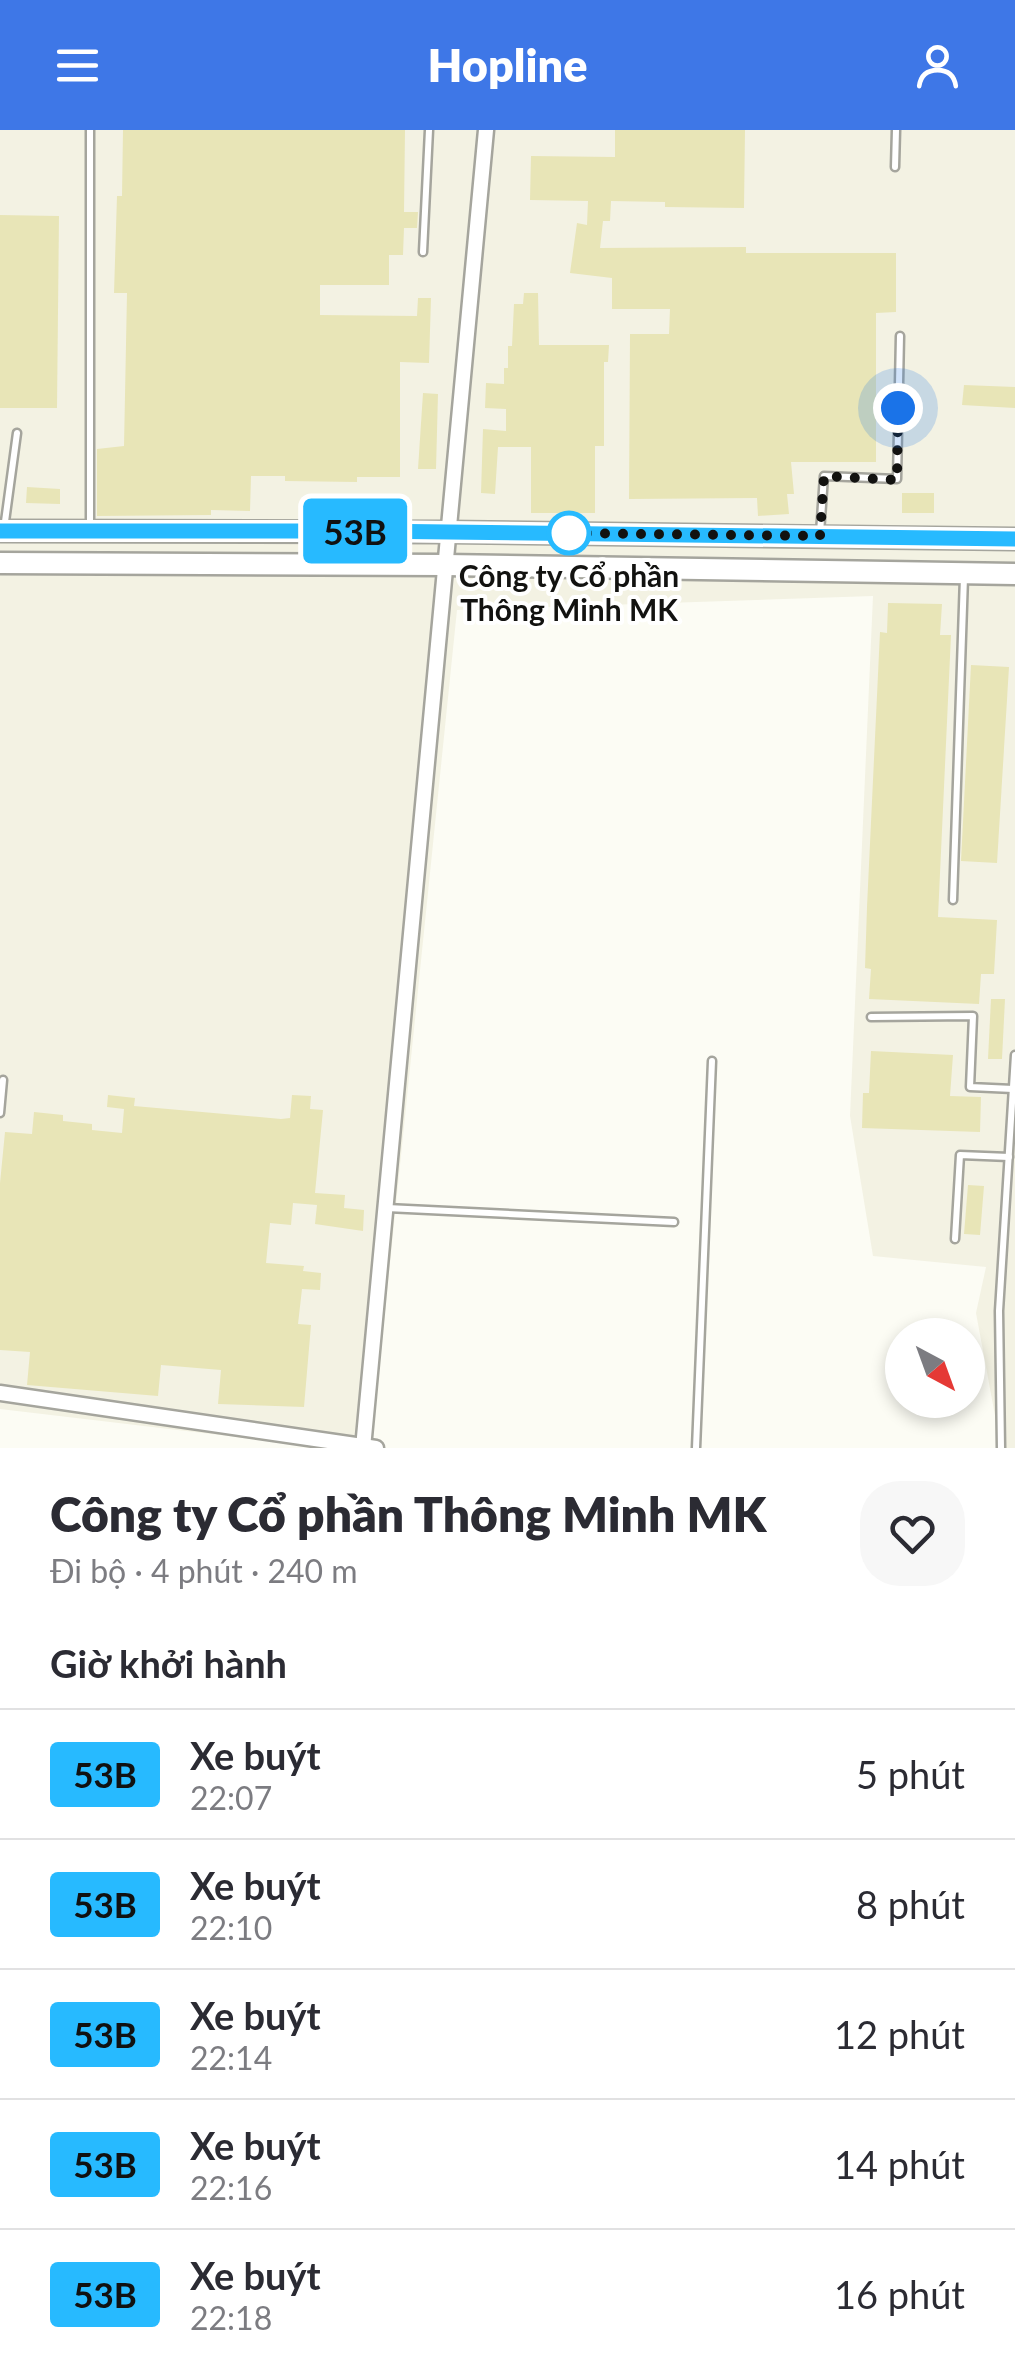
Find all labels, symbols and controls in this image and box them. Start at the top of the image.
icon: menu [50,38,105,93]
text: Hopline [428,38,587,92]
icon: person [910,38,965,93]
your location [873,383,923,433]
line badge: 53B [298,498,412,564]
text: 53B [323,510,387,552]
marker: Công ty Cổ phần Thông Minh MK [548,512,590,554]
place label: Công ty Cổ phần Thông Minh MK [459,557,679,627]
north arrow [885,1318,985,1418]
map controls [885,1318,985,1418]
button: heart [860,1481,965,1586]
text: Công ty Cổ phần Thông Minh MK [50,1485,766,1542]
text: Đi bộ · 4 phút · 240 m [50,1551,358,1590]
text: Giờ khởi hành [50,1640,287,1686]
text: Xe buýt [190,1732,321,1778]
text: 5 phút [856,1751,965,1797]
text: 53B [73,1753,137,1795]
text: 22:07 [190,1778,272,1817]
text: Xe buýt [190,1862,321,1908]
text: 8 phút [856,1881,965,1927]
text: 53B [73,1883,137,1925]
text: 22:10 [190,1908,272,1947]
text: Xe buýt [190,1992,321,2038]
text: 12 phút [834,2011,965,2057]
text: 53B [73,2013,137,2055]
text: 22:14 [190,2038,272,2077]
text: Xe buýt [190,2122,321,2168]
text: 14 phút [834,2141,965,2187]
text: 53B [73,2143,137,2185]
text: 22:16 [190,2168,272,2207]
text: Xe buýt [190,2252,321,2298]
text: 16 phút [834,2271,965,2317]
text: 53B [73,2273,137,2315]
text: 22:18 [190,2298,272,2337]

